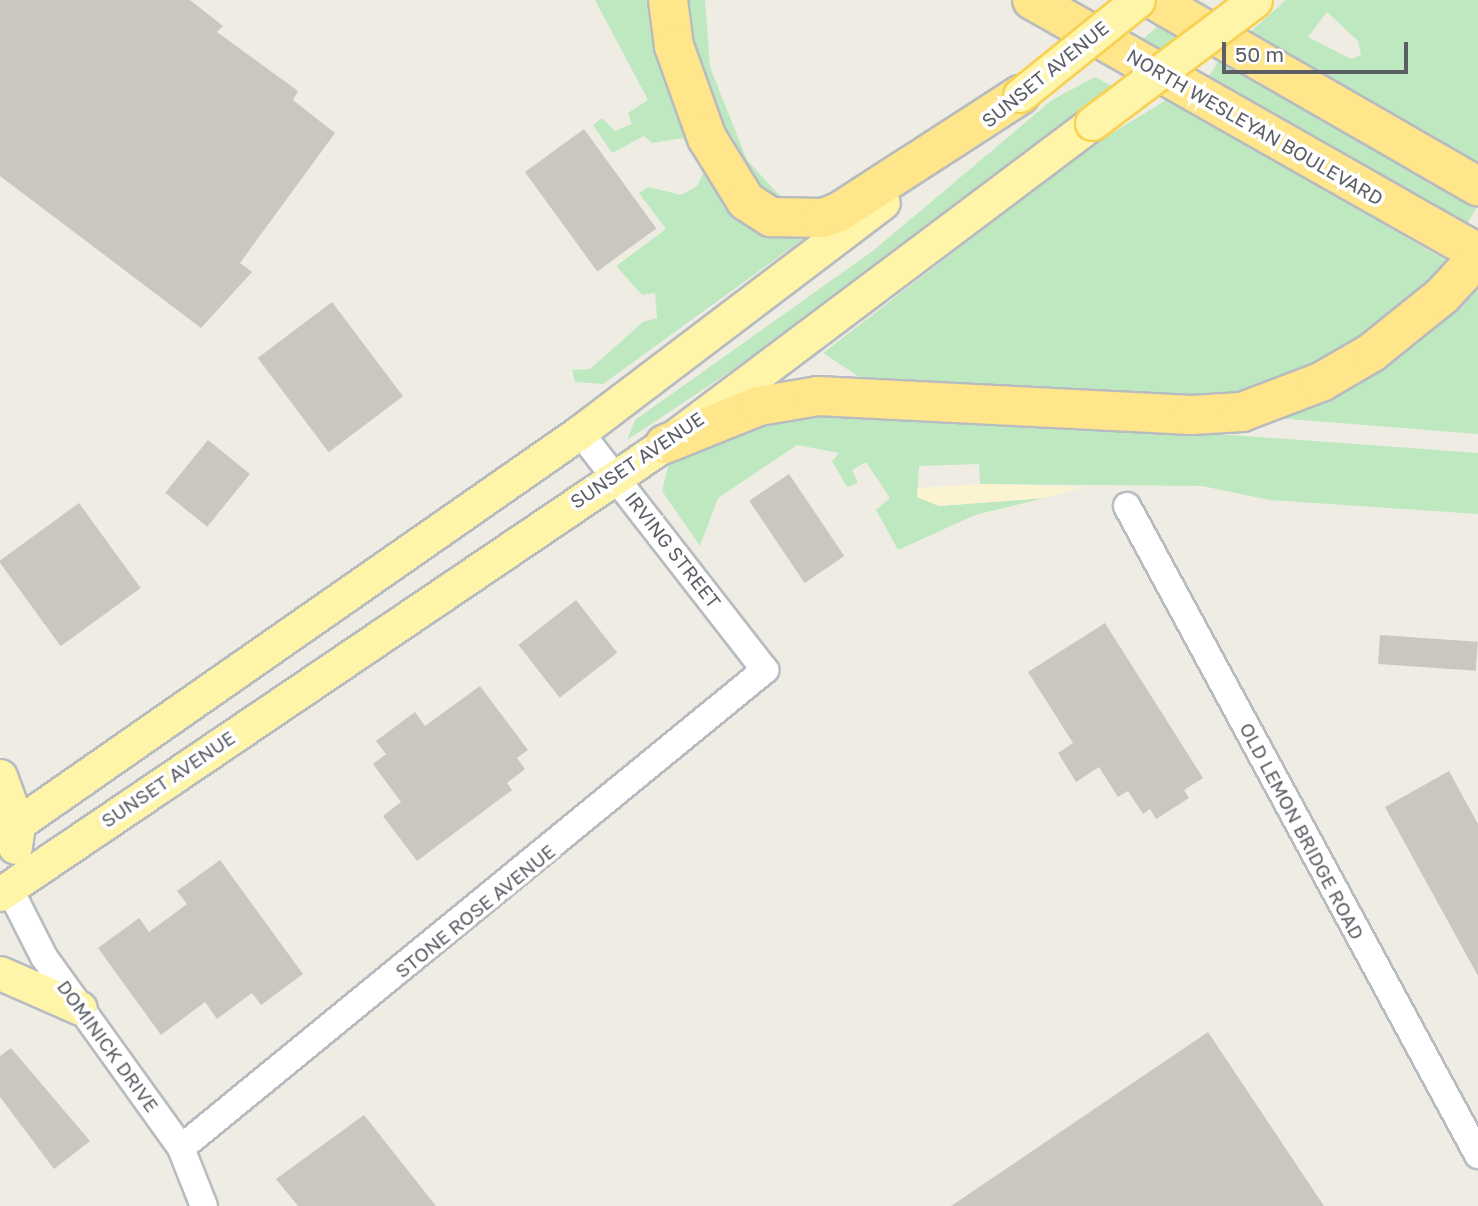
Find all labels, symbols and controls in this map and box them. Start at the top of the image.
street label: SUNSET AVENUE [977,16,1113,132]
scale bar [1226,28,1412,72]
text: 50 m [1235,41,1284,67]
street label: NORTH WESLEYAN BOULEVARD [1123,44,1387,210]
street label: SUNSET AVENUE [566,407,708,513]
street label: IRVING STREET [620,487,726,613]
street label: OLD LEMON BRIDGE ROAD [1235,719,1369,943]
street label: SUNSET AVENUE [97,726,239,832]
street label: STONE ROSE AVENUE [391,840,559,982]
street label: DOMINICK DRIVE [53,976,163,1116]

